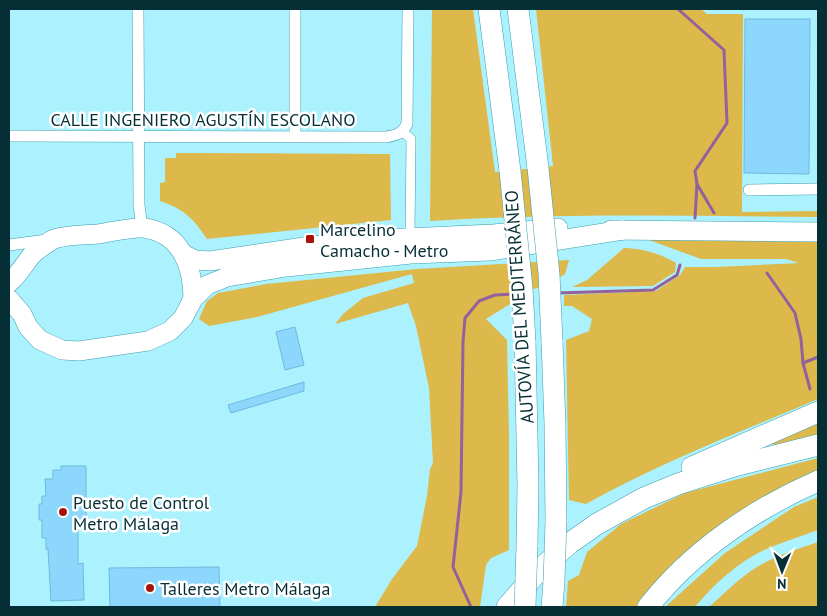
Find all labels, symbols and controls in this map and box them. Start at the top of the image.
street label: CALLE INGENIERO AGUSTÍN ESCOLANO [50,108,356,131]
street label: AUTOVÍA DEL MEDITERRÁNEO [499,189,539,425]
place label: Marcelino Camacho - Metro [320,218,449,262]
marker: Marcelino Camacho - Metro [304,233,316,245]
place label: Puesto de Control Metro Málaga [73,491,210,535]
marker: Puesto de Control Metro Málaga [57,506,69,518]
north arrow [757,546,807,596]
text: N [777,575,787,593]
place label: Talleres Metro Málaga [160,577,330,600]
marker: Talleres Metro Málaga [144,582,156,594]

